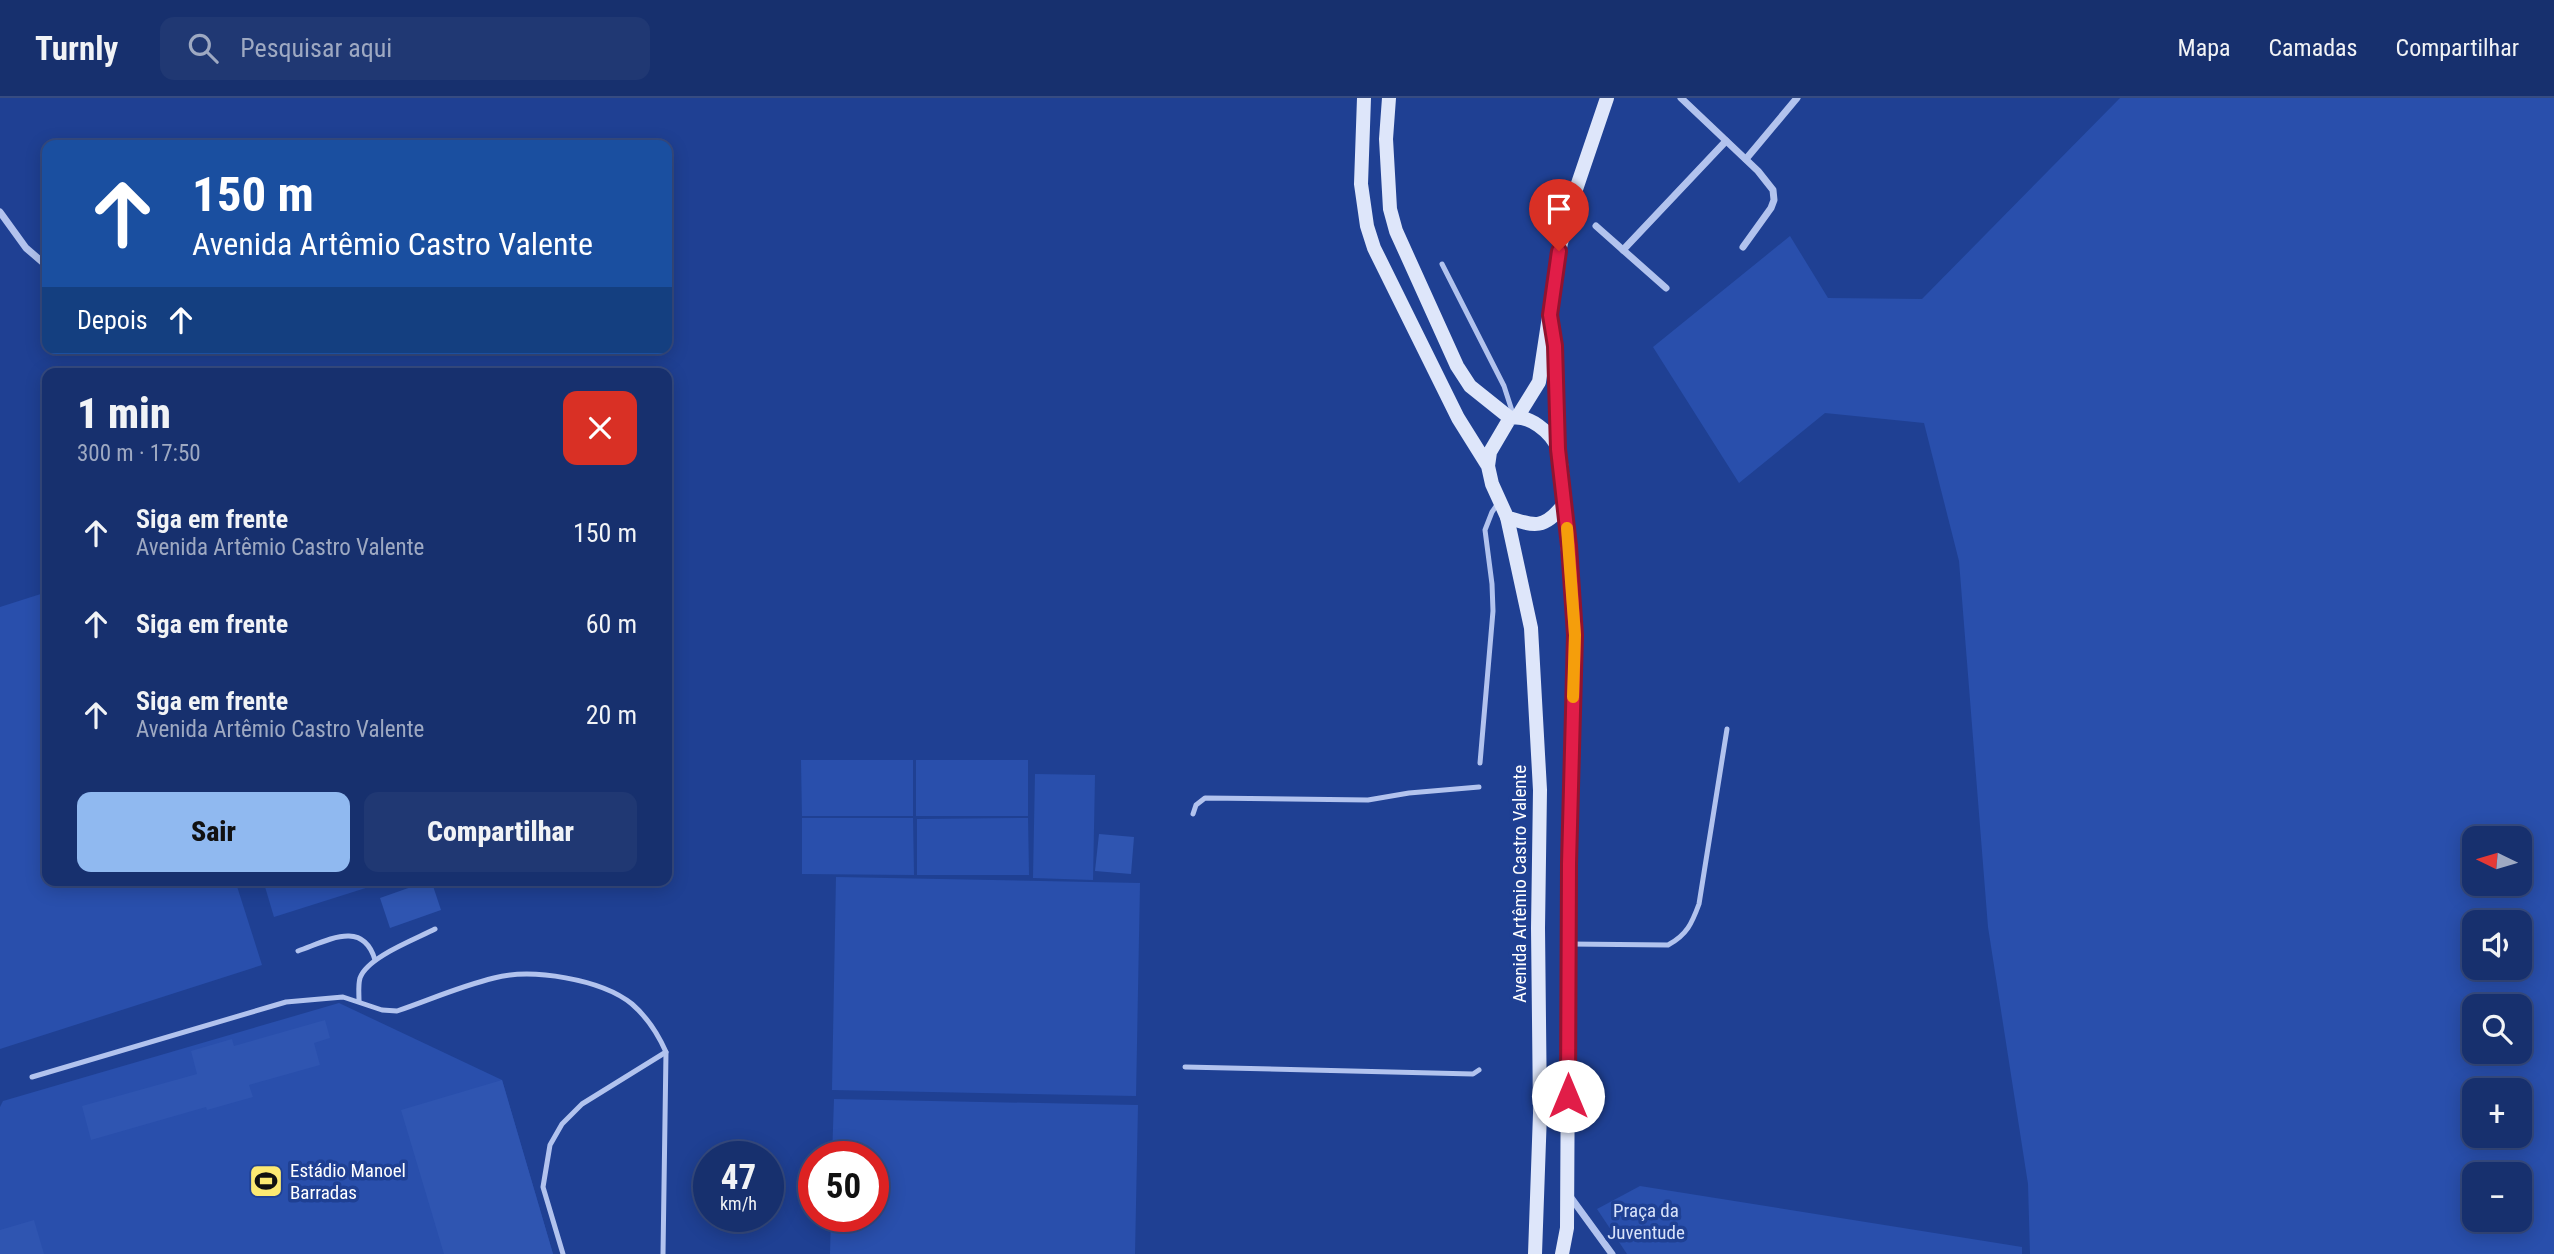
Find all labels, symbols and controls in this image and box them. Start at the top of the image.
search box [160,17,650,80]
text: Turnly [35,29,118,68]
icon: search [184,29,222,67]
text: Pesquisar aqui [240,33,392,63]
text: Mapa [2178,34,2231,62]
text: Camadas [2269,34,2358,62]
text: Compartilhar [2396,34,2519,62]
text: 150 m [192,166,314,223]
icon: ahead [77,168,168,259]
pin [1529,179,1589,251]
icon: arrive [1540,190,1578,228]
text: Avenida Artêmio Castro Valente [192,225,593,263]
icon: ahead [162,301,200,339]
text: Depois [77,305,148,335]
text: 1 min [77,389,171,438]
button: close [563,391,637,465]
text: 300 m · 17:50 [77,440,201,467]
text: Siga em frente [136,504,288,534]
icon: ahead [77,514,115,552]
text: 150 m [573,518,637,548]
text: Avenida Artêmio Castro Valente [136,534,424,561]
icon: ahead [77,605,115,643]
text: Siga em frente [136,609,288,639]
text: 60 m [586,609,637,639]
text: Siga em frente [136,686,288,716]
icon: ahead [77,696,115,734]
text: 20 m [586,700,637,730]
text: Avenida Artêmio Castro Valente [136,716,424,743]
street label: Avenida Artêmio Castro Valente [1508,765,1531,1003]
button: Sair [77,792,350,872]
button: Compartilhar [364,792,637,872]
north arrow [2462,826,2532,896]
map controls [2462,826,2532,1232]
button: sound [2462,910,2532,980]
button: search [2462,994,2532,1064]
position arrow [1531,1059,1605,1133]
button: + [2462,1078,2532,1148]
speed limit sign: 50 [798,1141,889,1232]
text: 47 [721,1157,756,1198]
place label: Estádio Manoel Barradas [290,1159,406,1204]
sports icon: Estádio Manoel Barradas [247,1162,285,1200]
button: − [2462,1162,2532,1232]
text: km/h [720,1193,757,1214]
park label: Praça da Juventude [1607,1199,1685,1244]

